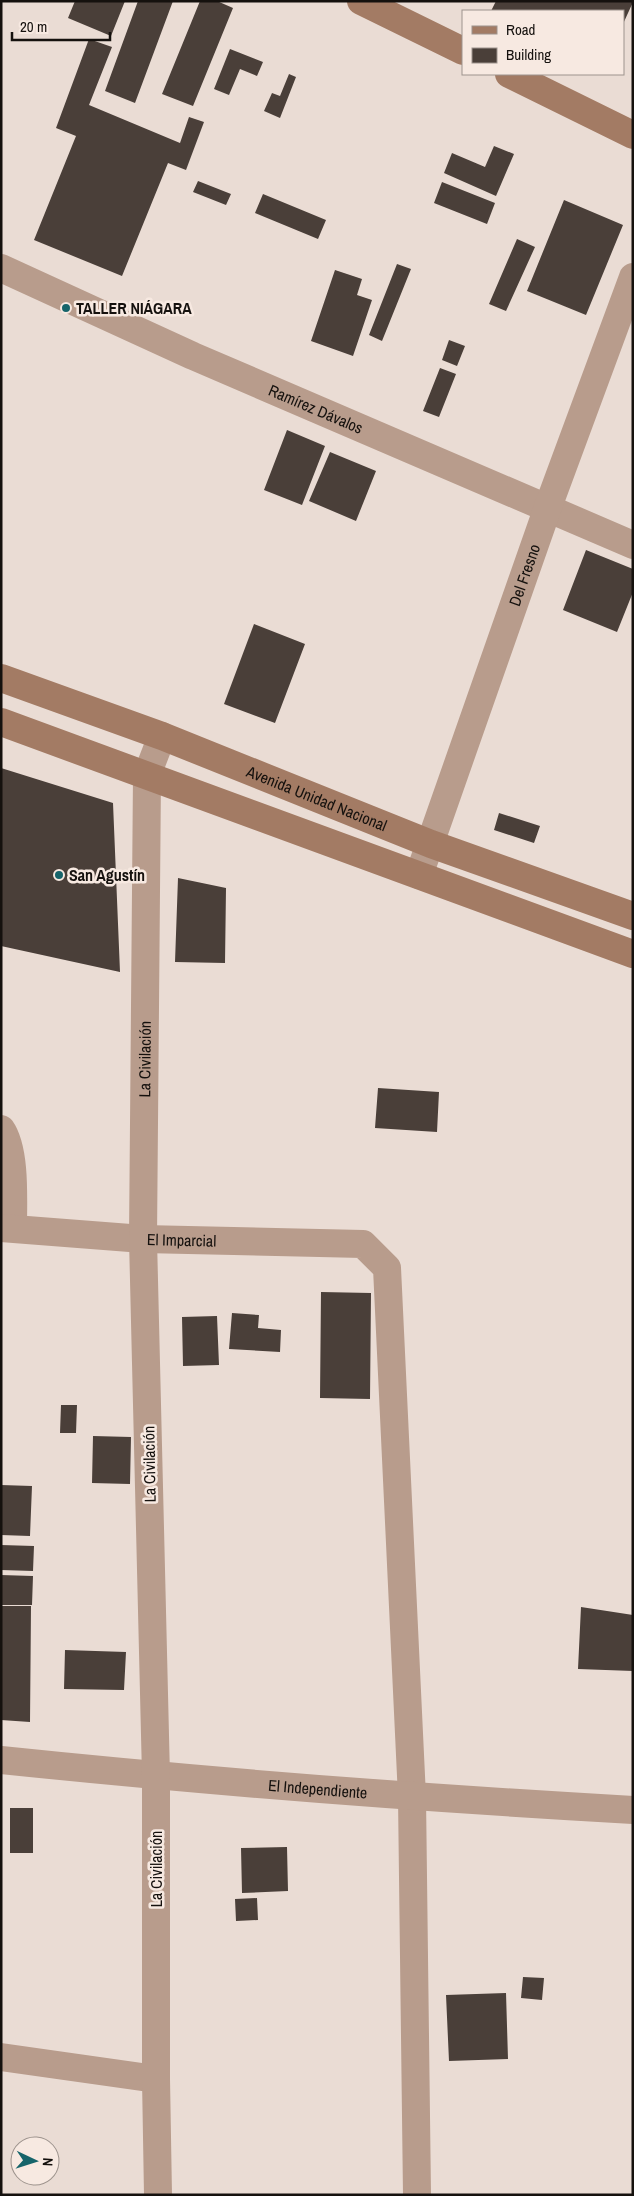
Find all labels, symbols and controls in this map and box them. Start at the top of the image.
scale bar [12,10,110,42]
legend [462,10,624,75]
text: 20 m [20,16,47,37]
text: Road [506,19,535,40]
text: Building [506,44,551,65]
place label: TALLER NIÁGARA [76,297,192,319]
marker: TALLER NIÁGARA [60,302,72,314]
street label: Ramírez Dávalos [265,379,367,439]
street label: Del Fresno [503,541,545,609]
street label: Avenida Unidad Nacional [243,760,390,836]
place label: San Agustín [69,864,145,886]
marker: San Agustín [53,869,65,881]
street label: La Civilación [133,1021,156,1098]
street label: El Imparcial [147,1228,217,1252]
street label: La Civilación [137,1426,161,1502]
street label: El Independiente [267,1774,368,1804]
street label: La Civilación [145,1831,167,1907]
north arrow [10,2136,60,2186]
text: N [39,2157,57,2167]

